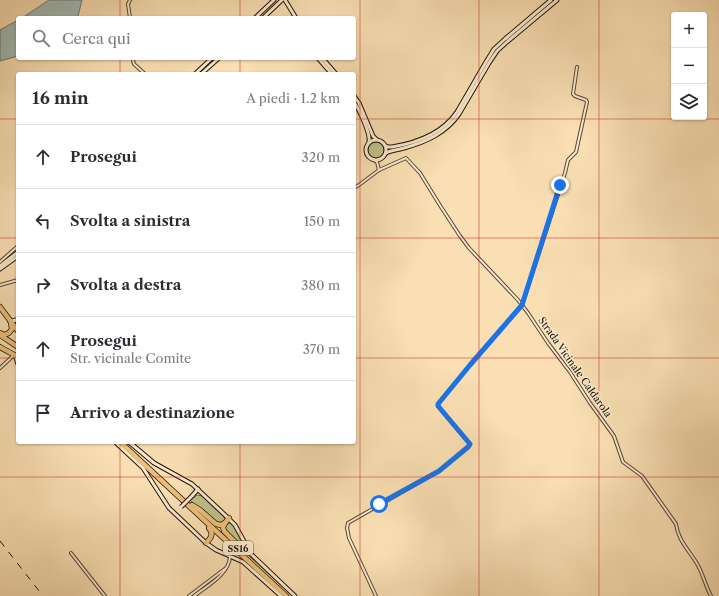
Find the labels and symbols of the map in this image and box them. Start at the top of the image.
route end [551,176,569,194]
street label: Strada Vicinale Caldarola [535,314,615,420]
route start [370,495,388,513]
road number: SS16 [223,541,253,555]

